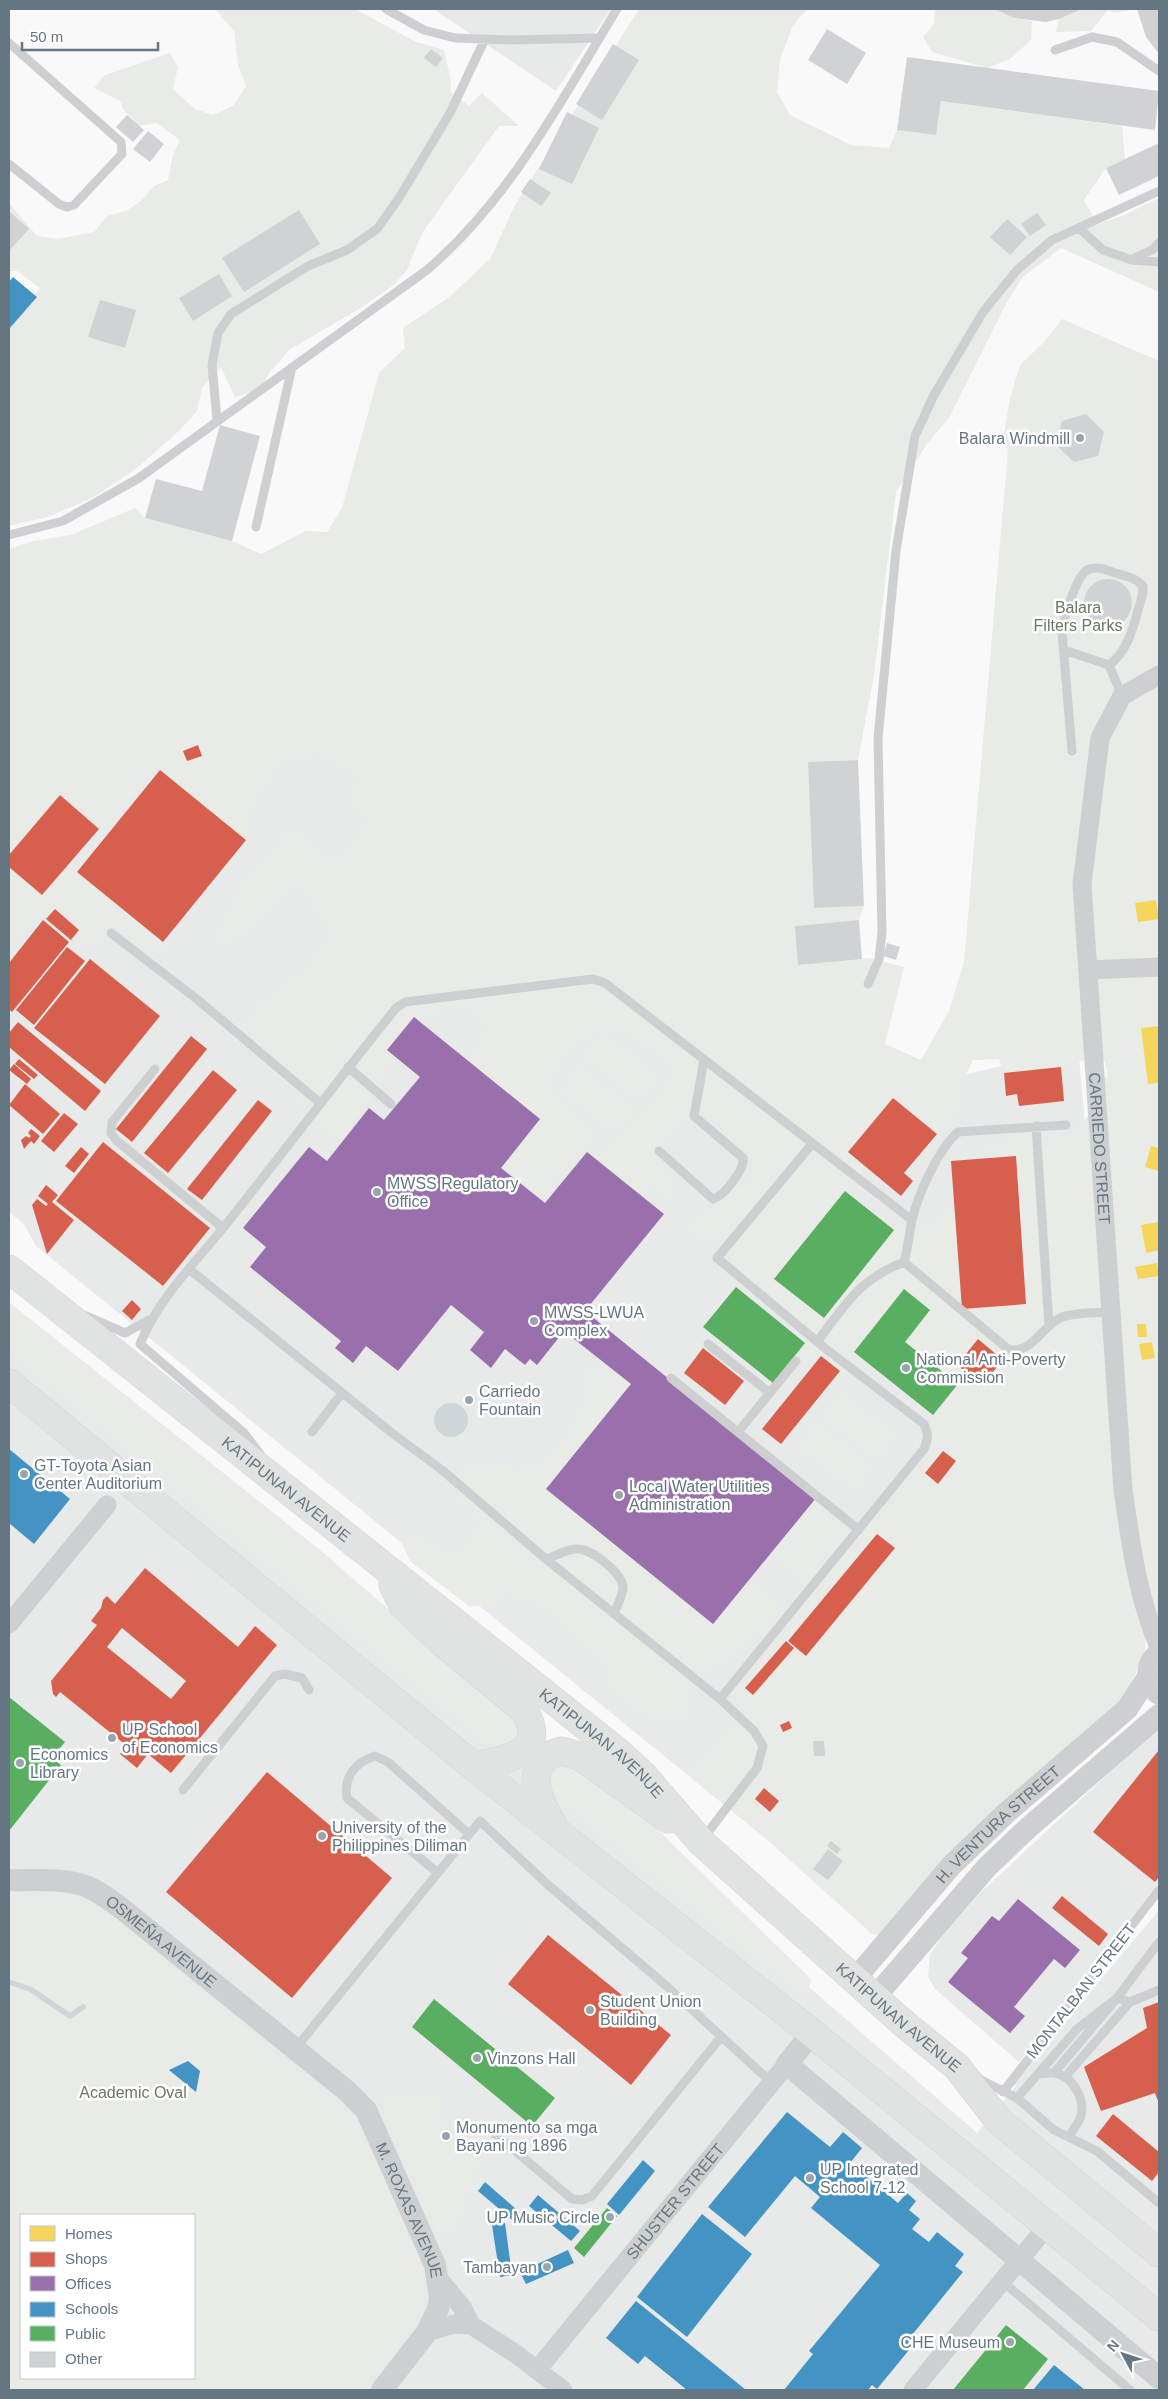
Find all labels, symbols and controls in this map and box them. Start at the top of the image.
scale bar [22,20,159,52]
text: 50 m [30,28,63,45]
place label: Balara Windmill [959,430,1070,447]
marker: Balara Windmill [1074,432,1086,444]
park label: Balara Filters Parks [1034,599,1122,634]
street label: CARRIEDO STREET [1086,1072,1114,1225]
place label: MWSS Regulatory Office [387,1175,519,1210]
marker: MWSS Regulatory Office [371,1186,383,1198]
place label: MWSS-LWUA Complex [544,1304,644,1339]
marker: MWSS-LWUA Complex [528,1315,540,1327]
place label: National Anti-Poverty Commission [916,1351,1065,1386]
marker: National Anti-Poverty Commission [900,1362,912,1374]
place label: Carriedo Fountain [479,1383,541,1418]
marker: Carriedo Fountain [463,1394,475,1406]
street label: KATIPUNAN AVENUE [219,1433,354,1545]
place label: GT-Toyota Asian Center Auditorium [34,1457,162,1492]
marker: GT-Toyota Asian Center Auditorium [18,1468,30,1480]
place label: Local Water Utilities Administration [629,1478,770,1513]
marker: Local Water Utilities Administration [613,1489,625,1501]
street label: KATIPUNAN AVENUE [536,1685,667,1801]
place label: UP School of Economics [122,1721,218,1756]
marker: UP School of Economics [106,1732,118,1744]
place label: Economics Library [30,1746,108,1781]
marker: Economics Library [14,1757,26,1769]
street label: H. VENTURA STREET [932,1762,1063,1886]
place label: University of the Philippines Diliman [332,1819,467,1854]
marker: University of the Philippines Diliman [316,1830,328,1842]
street label: OSMEÑA AVENUE [103,1892,220,1990]
street label: MONTALBAN STREET [1023,1920,1139,2062]
street label: KATIPUNAN AVENUE [833,1959,964,2075]
place label: Student Union Building [600,1993,701,2028]
marker: Student Union Building [584,2004,596,2016]
place label: Vinzons Hall [487,2050,576,2067]
marker: Vinzons Hall [471,2052,483,2064]
park label: Academic Oval [79,2084,187,2101]
place label: Monumento sa mga Bayani ng 1896 [456,2119,598,2154]
marker: Monumento sa mga Bayani ng 1896 [440,2130,452,2142]
street label: M. ROXAS AVENUE [373,2140,445,2279]
street label: SHUSTER STREET [623,2140,727,2262]
place label: UP Integrated School 7-12 [820,2161,918,2196]
marker: UP Integrated School 7-12 [804,2172,816,2184]
place label: UP Music Circle [487,2209,600,2226]
marker: UP Music Circle [604,2211,616,2223]
legend [20,2214,195,2379]
text: Homes [65,2225,113,2242]
text: Shops [65,2250,108,2267]
place label: Tambayan [463,2259,537,2276]
marker: Tambayan [541,2261,553,2273]
text: Offices [65,2275,111,2292]
text: Schools [65,2300,118,2317]
text: Public [65,2325,106,2342]
north arrow [1098,2329,1148,2379]
place label: CHE Museum [900,2334,1000,2351]
marker: CHE Museum [1004,2336,1016,2348]
text: N [1104,2337,1122,2355]
text: Other [65,2350,103,2367]

